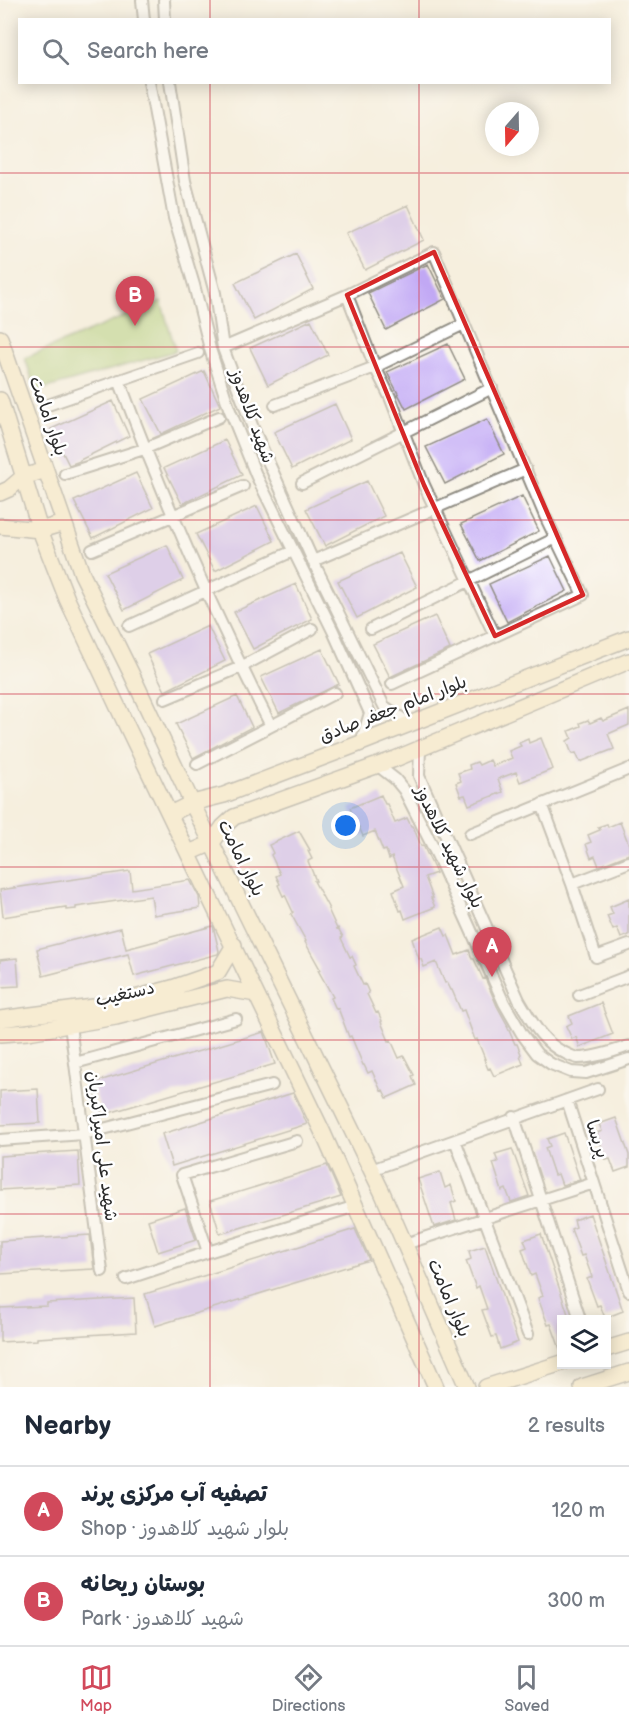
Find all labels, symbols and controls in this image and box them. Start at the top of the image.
search box [18,18,611,84]
icon: search [39,35,72,68]
text: Search here [87,38,209,65]
north arrow [485,102,539,156]
pin: B [116,276,154,326]
street label: شهید کلاهدوز [225,364,279,466]
street label: بلوار امامت [25,373,71,459]
street label: بلوار امام جعفر صادق [316,671,471,750]
street label: بلوار شهید کلاهدوز [409,780,488,912]
your location [331,811,360,840]
street label: بلوار امامت [213,816,269,900]
pin: A [472,928,512,977]
street label: دستغیب [93,977,157,1011]
street label: شهید علی امیراکبریان [82,1070,122,1222]
street label: پریسا [580,1117,613,1161]
street label: بلوار امامت [423,1256,475,1340]
map controls [557,1315,611,1369]
button: layers [557,1315,611,1369]
text: Nearby [24,1411,111,1442]
text: 2 results [528,1414,605,1438]
text: تصفیه آب مرکزی پرند [81,1481,267,1508]
text: A [37,1499,50,1523]
text: 120 m [552,1499,605,1523]
text: Shop · بلوار شهید کلاهدوز [81,1517,289,1541]
text: بوستان ریحانه [81,1571,205,1598]
text: B [36,1589,51,1613]
text: 300 m [547,1589,605,1613]
text: Park · شهید کلاهدوز [81,1607,244,1631]
tab: Map [80,1661,113,1716]
tab: Directions [272,1661,345,1716]
tab: Saved [504,1661,549,1716]

